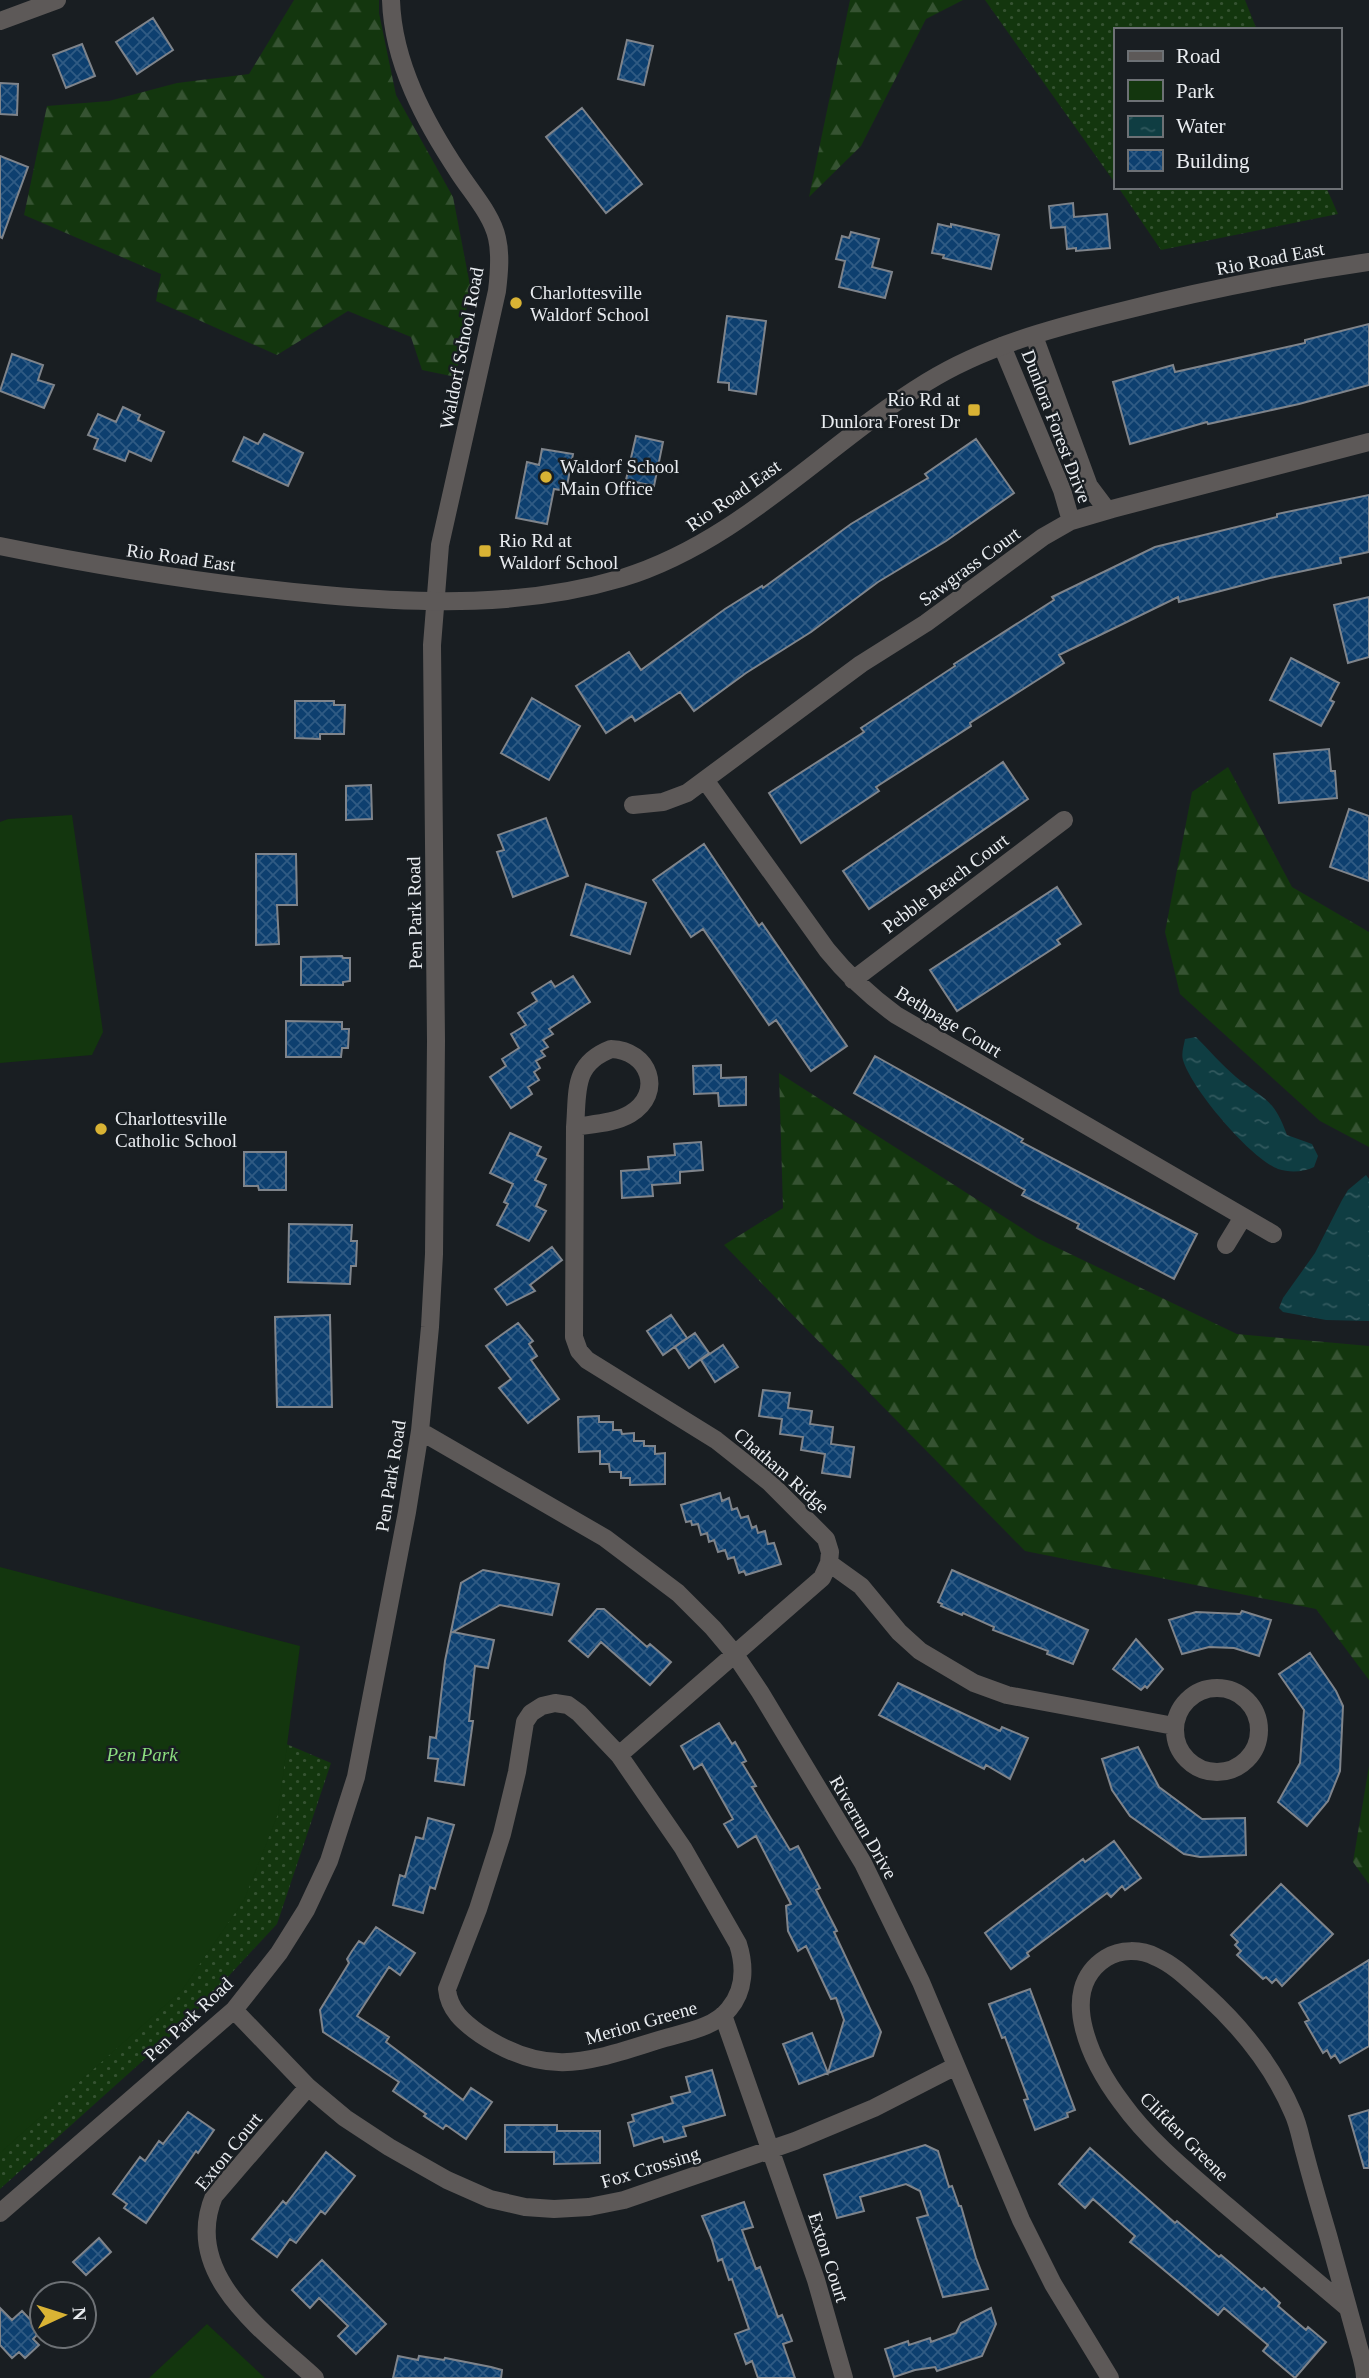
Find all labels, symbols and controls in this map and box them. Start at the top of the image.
legend [1114,28,1341,189]
text: Road [1176,44,1221,68]
text: Park [1176,79,1215,103]
text: Water [1176,114,1226,138]
text: Building [1176,149,1250,173]
street label: Rio Road East [1214,238,1327,279]
street label: Waldorf School Road [436,265,488,431]
place label: Charlottesville Waldorf School [530,282,649,325]
marker: Charlottesville Waldorf School [508,295,524,311]
street label: Dunlora Forest Drive [1018,347,1095,506]
place label: Rio Rd at Dunlora Forest Dr [821,389,961,432]
marker: Rio Rd at Dunlora Forest Dr [966,402,982,418]
street label: Rio Road East [682,455,785,535]
place label: Waldorf School Main Office [560,456,679,499]
marker: Waldorf School Main Office [538,469,554,485]
street label: Sawgrass Court [915,522,1025,610]
place label: Rio Rd at Waldorf School [499,530,618,573]
street label: Rio Road East [125,539,237,576]
marker: Rio Rd at Waldorf School [477,543,493,559]
street label: Pebble Beach Court [878,829,1013,938]
street label: Pen Park Road [403,856,426,970]
street label: Bethpage Court [892,982,1006,1062]
place label: Charlottesville Catholic School [115,1108,237,1151]
marker: Charlottesville Catholic School [93,1121,109,1137]
street label: Pen Park Road [371,1418,410,1533]
street label: Chatham Ridge [730,1424,833,1517]
park label: Pen Park [105,1744,178,1765]
street label: Riverrun Drive [826,1772,902,1883]
street label: Pen Park Road [140,1973,237,2066]
street label: Merion Greene [583,1996,700,2048]
street label: Clifden Greene [1136,2088,1233,2185]
street label: Exton Court [191,2108,266,2194]
street label: Fox Crossing [598,2142,702,2192]
street label: Exton Court [804,2209,853,2306]
north arrow [28,2280,98,2350]
text: N [69,2306,90,2322]

